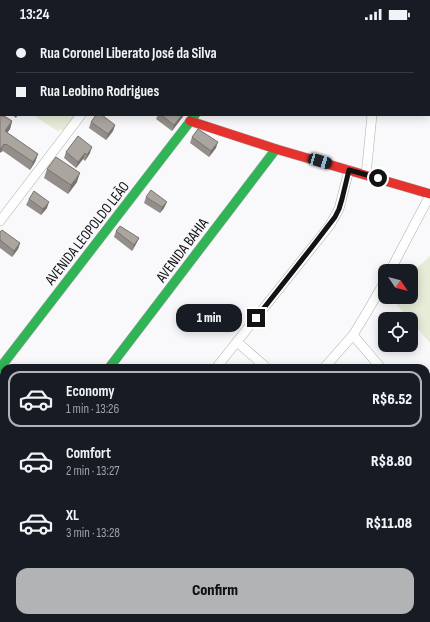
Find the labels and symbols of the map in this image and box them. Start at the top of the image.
car [307,152,333,170]
route start [369,169,387,187]
street label: AVENIDA LEOPOLDO LEÃO [40,178,134,290]
street label: AVENIDA BAHIA [151,214,213,287]
north arrow [378,264,418,304]
callout: 1 min [176,304,242,332]
route end [247,309,265,327]

